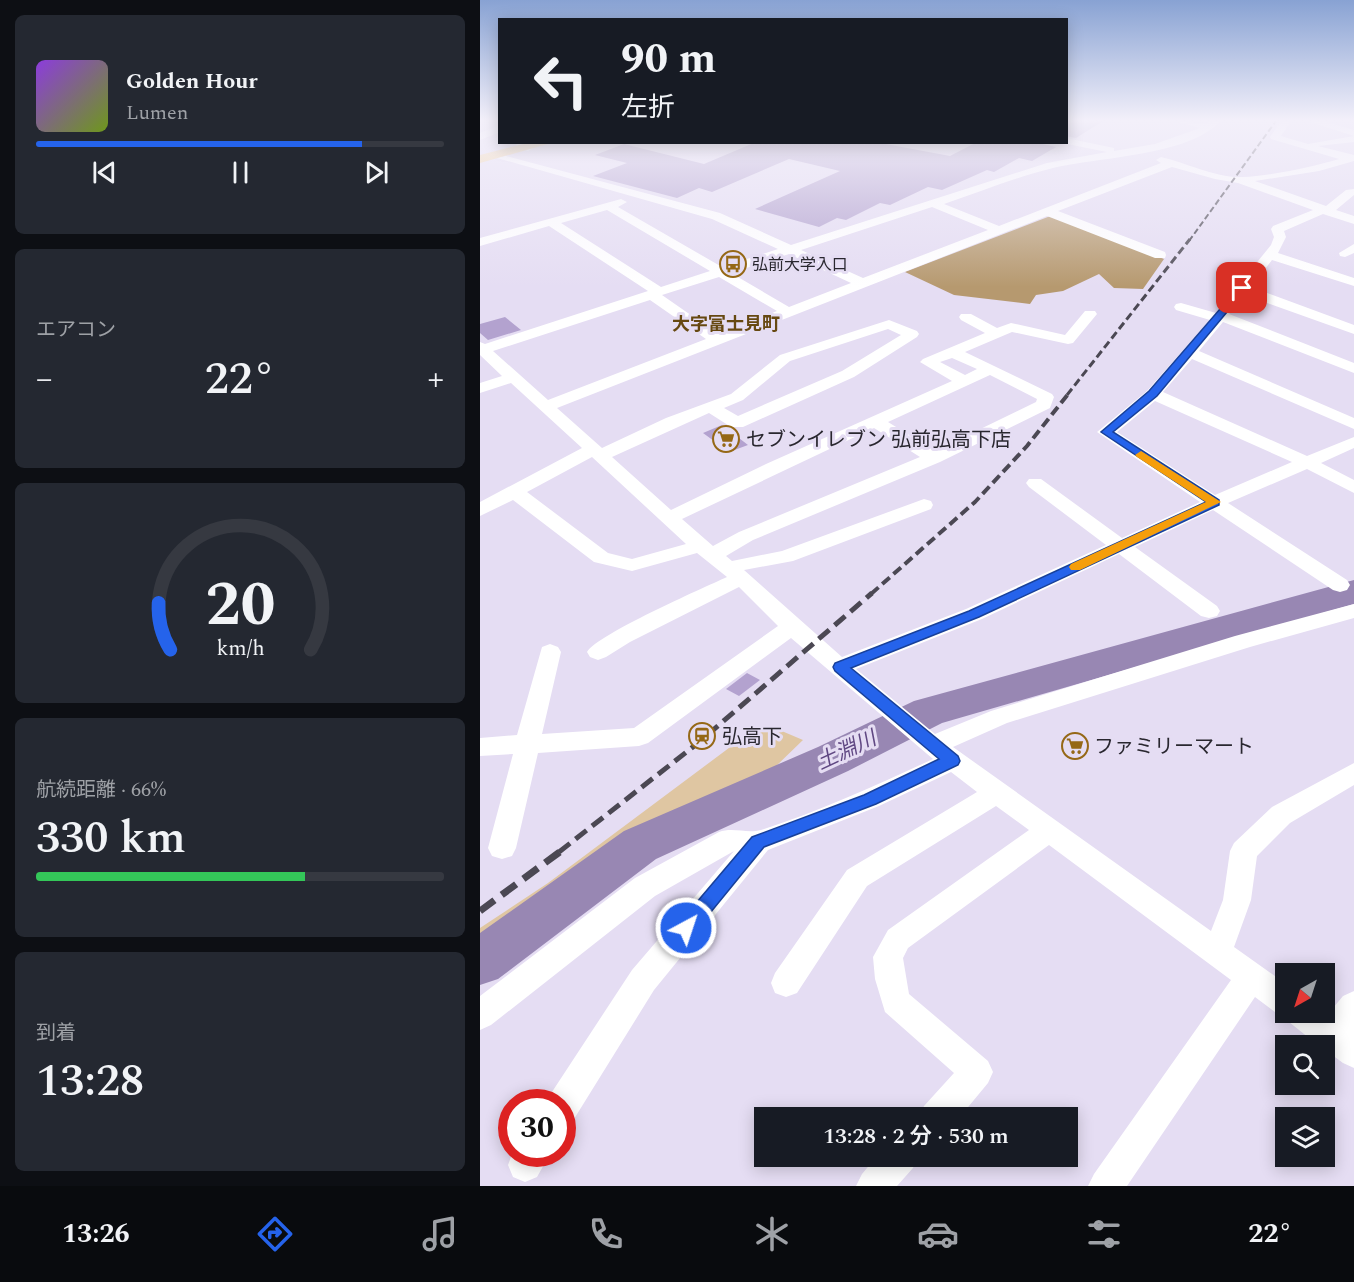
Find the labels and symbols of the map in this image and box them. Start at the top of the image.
bus stop icon: 弘前大学入口 [718,249,748,279]
place label: 弘前大学入口 [752,253,848,277]
pin [1216,262,1267,313]
district label: 大字富士見町 [672,311,780,338]
supermarket icon: セブンイレブン 弘前弘高下店 [711,424,741,454]
place label: セブンイレブン 弘前弘高下店 [746,425,1011,455]
station icon: 弘高下 [687,721,717,751]
place label: 弘高下 [722,722,782,752]
water label: 土淵川 [811,722,884,779]
supermarket icon: ファミリーマート [1060,731,1090,761]
place label: ファミリーマート [1094,732,1254,762]
position arrow [654,896,718,960]
north arrow [1275,963,1335,1023]
speed limit sign: 30 [498,1089,576,1167]

